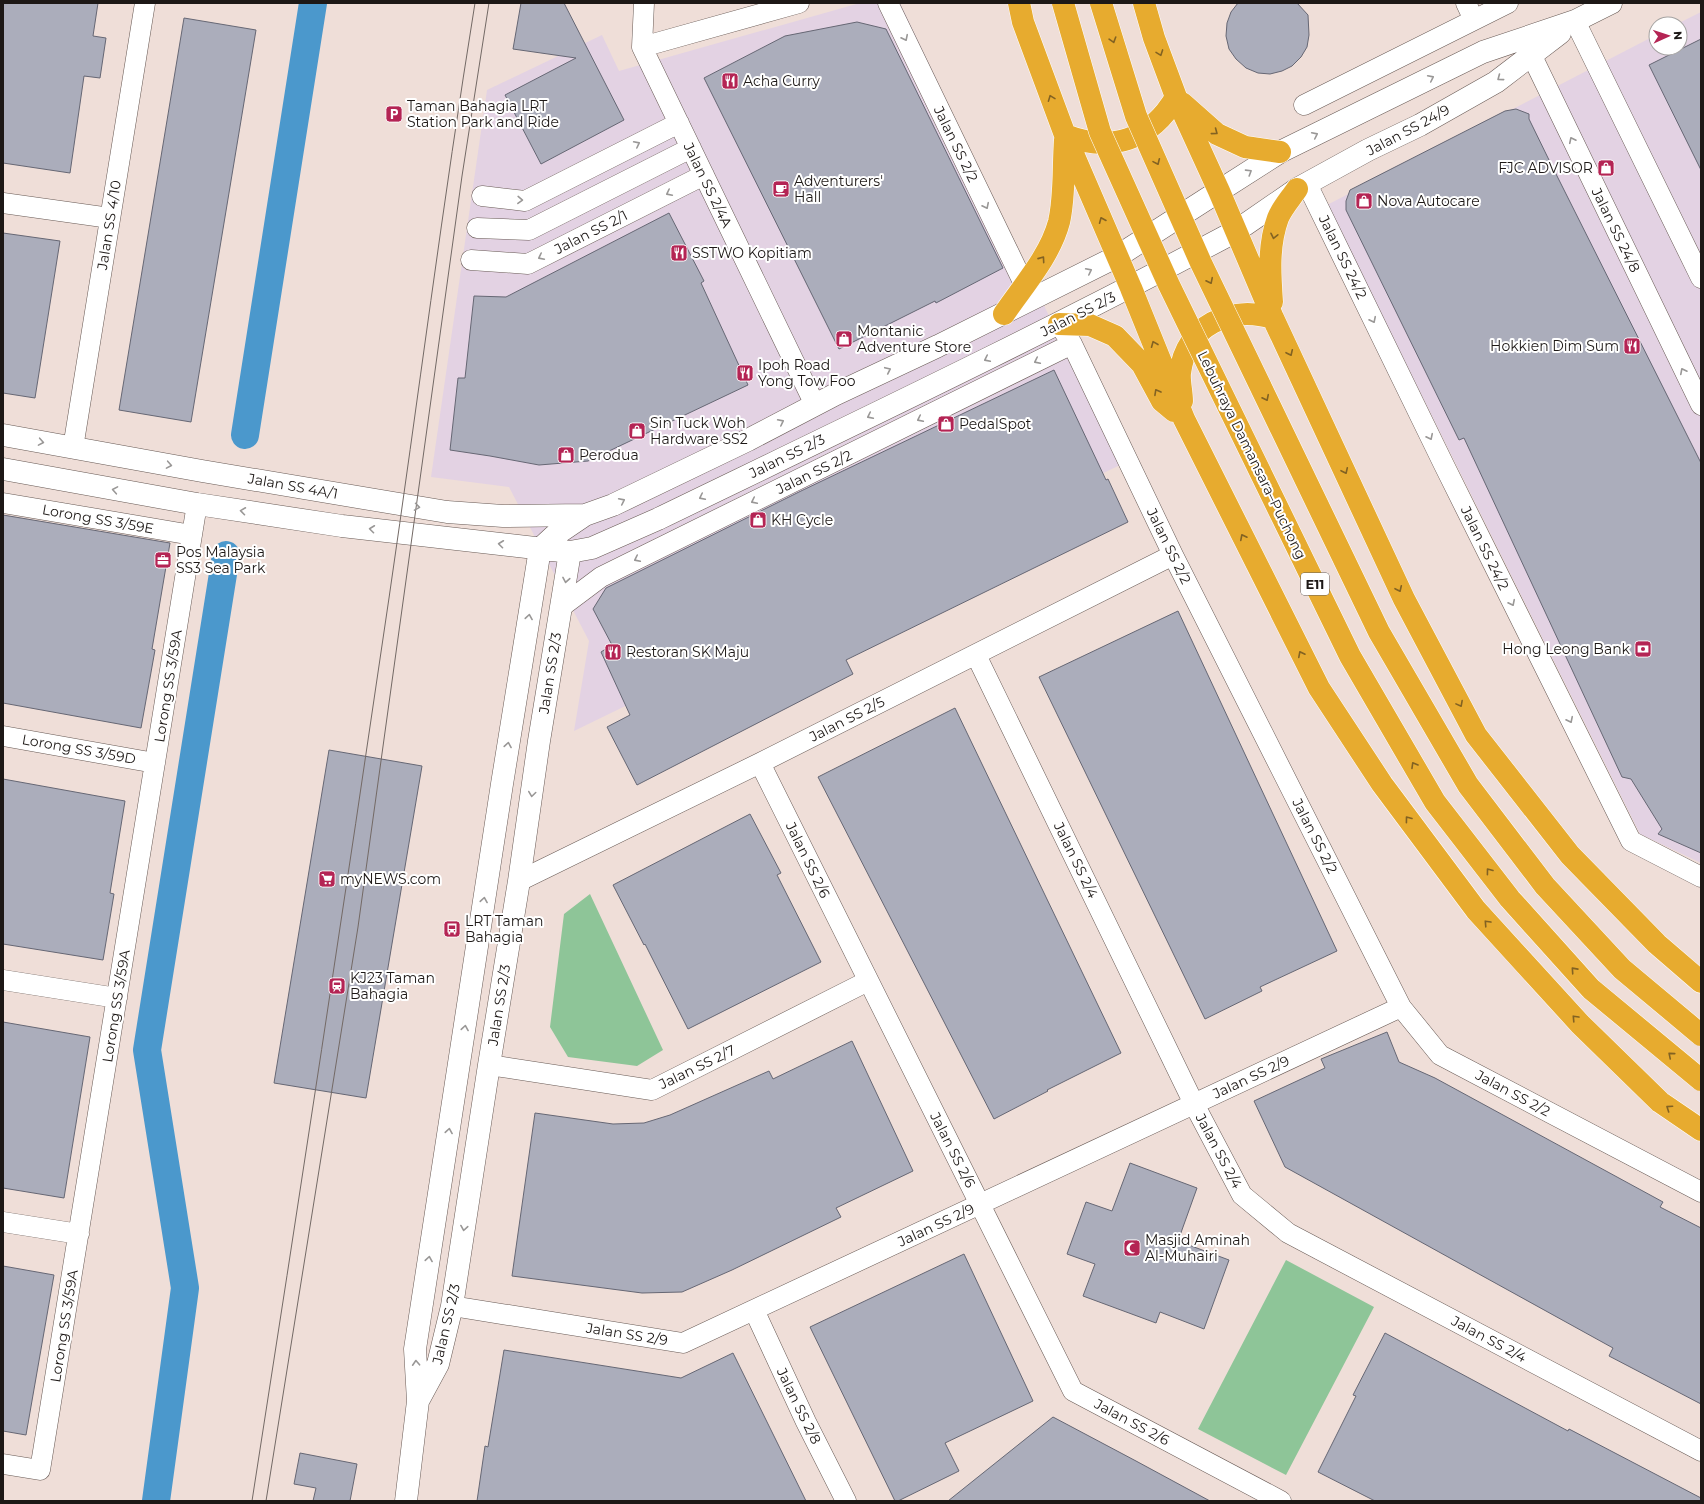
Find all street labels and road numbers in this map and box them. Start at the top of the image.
street label: Jalan SS 24/9 [1362,100,1453,160]
street label: Jalan SS 2/2 [929,102,982,185]
street label: Jalan SS 2/4A [679,139,737,231]
street label: Jalan SS 4/10 [93,179,125,272]
street label: Jalan SS 24/8 [1587,184,1644,275]
street label: Jalan SS 2/1 [551,206,631,259]
street label: Jalan SS 24/2 [1314,211,1371,302]
street label: Jalan SS 2/3 [1036,287,1119,341]
street label: Lebuhraya Damansara–Puchong [1194,348,1310,562]
street label: Jalan SS 2/3 [745,430,828,483]
street label: Jalan SS 2/2 [772,446,855,499]
street label: Jalan SS 4A/1 [246,469,339,503]
street label: Lorong SS 3/59E [41,500,155,538]
street label: Jalan SS 24/2 [1456,502,1513,593]
street label: Jalan SS 2/2 [1142,504,1195,587]
road number: E11 [1301,573,1329,595]
street label: Lorong SS 3/59A [150,627,186,744]
street label: Jalan SS 2/3 [535,631,565,716]
street label: Jalan SS 2/5 [805,692,888,746]
street label: Lorong SS 3/59D [21,730,137,768]
street label: Jalan SS 2/2 [1288,794,1342,877]
street label: Jalan SS 2/6 [781,818,834,901]
street label: Jalan SS 2/4 [1049,818,1102,902]
street label: Lorong SS 3/59A [98,947,134,1064]
street label: Jalan SS 2/3 [484,963,514,1048]
street label: Jalan SS 2/7 [655,1041,738,1094]
street label: Jalan SS 2/9 [1209,1051,1292,1103]
street label: Jalan SS 2/2 [1472,1065,1553,1120]
street label: Jalan SS 2/6 [926,1108,980,1191]
street label: Jalan SS 2/4 [1191,1110,1247,1192]
street label: Jalan SS 2/9 [894,1199,977,1251]
street label: Lorong SS 3/59A [46,1267,82,1384]
street label: Jalan SS 2/3 [428,1282,464,1367]
street label: Jalan SS 2/4 [1448,1311,1530,1367]
street label: Jalan SS 2/9 [584,1318,669,1349]
street label: Jalan SS 2/8 [772,1364,825,1447]
street label: Jalan SS 2/6 [1091,1394,1173,1449]

